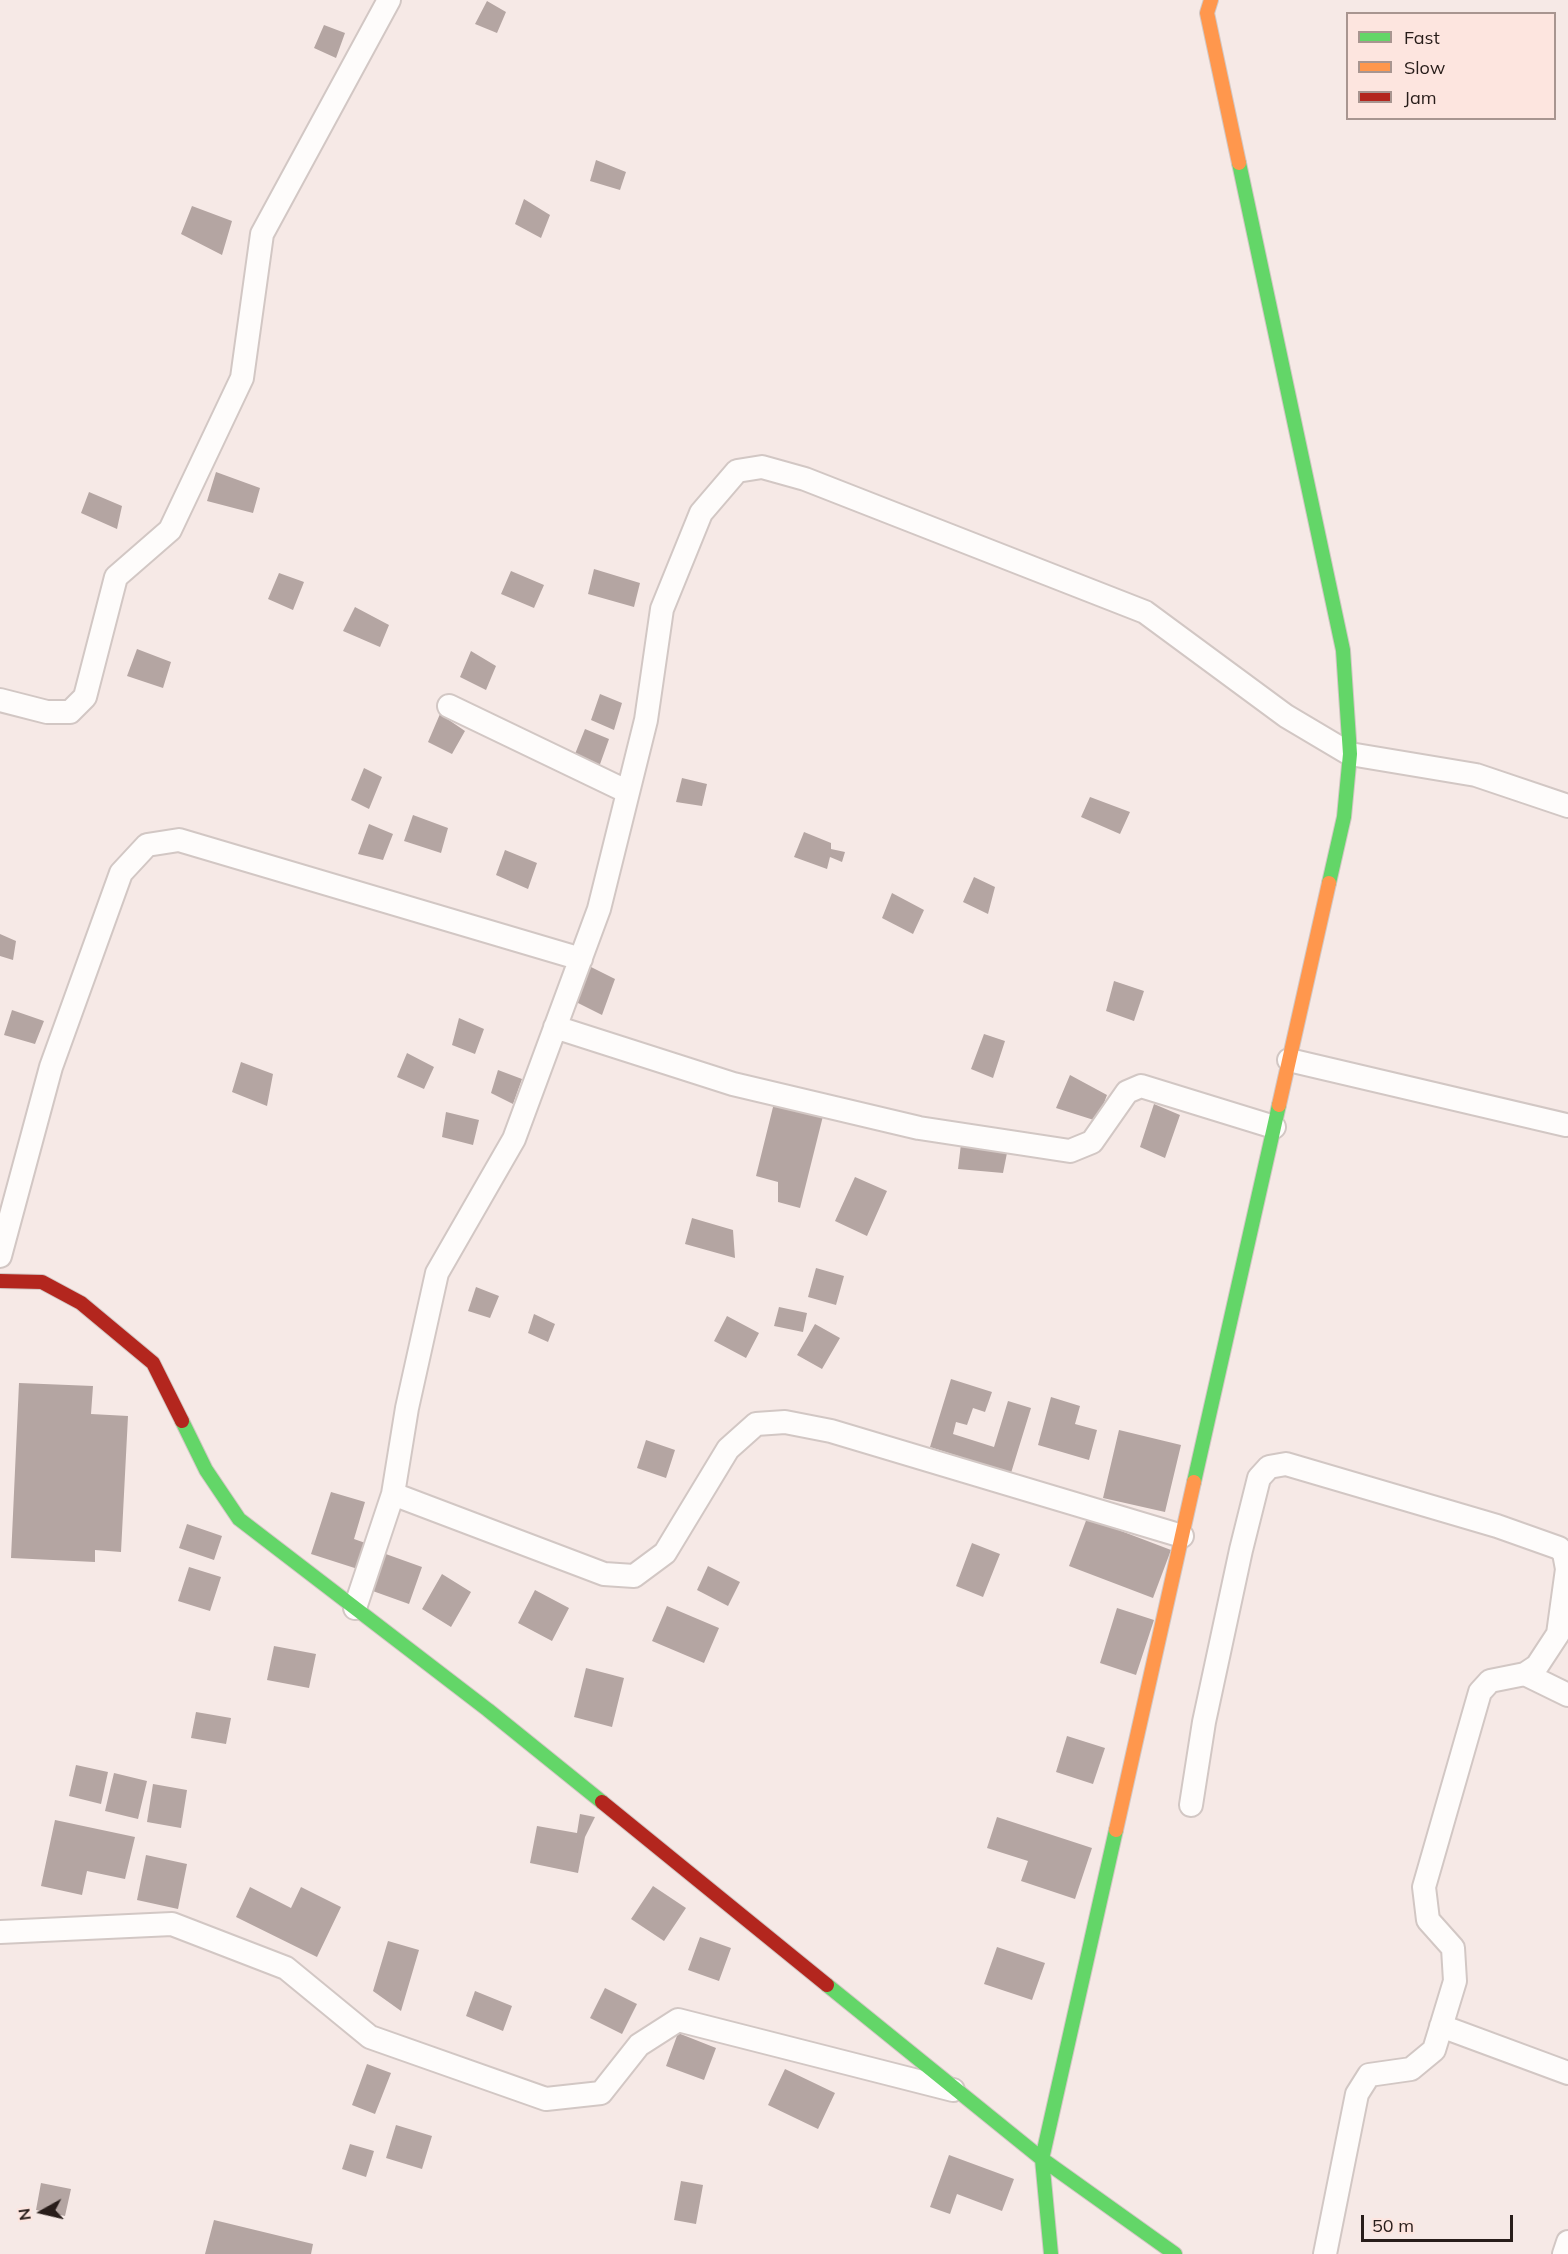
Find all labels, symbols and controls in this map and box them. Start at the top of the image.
legend [1346,12,1556,120]
text: Fast [1404,26,1440,49]
text: Slow [1404,56,1445,79]
text: Jam [1404,86,1437,109]
north arrow [12,2182,72,2242]
scale bar [1364,2203,1516,2241]
text: N [13,2207,35,2222]
text: 50 m [1372,2214,1414,2237]

